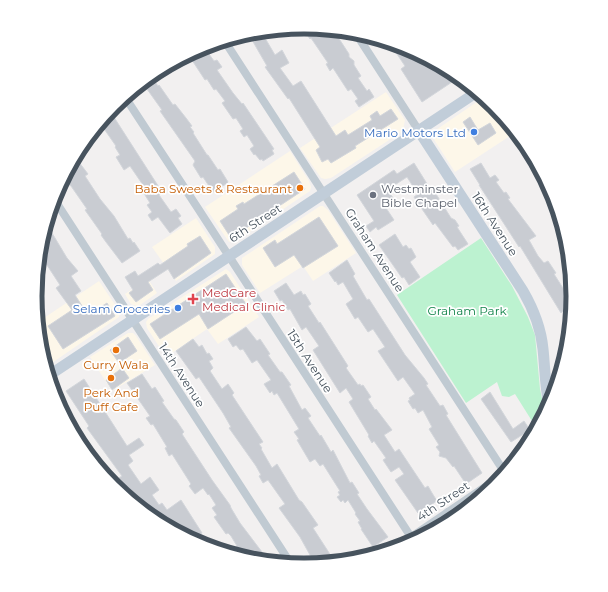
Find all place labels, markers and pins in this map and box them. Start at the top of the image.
place label: Mario Motors Ltd [364,125,466,140]
marker: Mario Motors Ltd [469,127,479,137]
place label: Baba Sweets & Restaurant [134,181,292,196]
place label: Westminster Bible Chapel [381,181,458,210]
marker: Baba Sweets & Restaurant [295,183,305,193]
marker: Westminster Bible Chapel [368,190,378,200]
place label: MedCare Medical Clinic [202,285,286,314]
marker: MedCare Medical Clinic [187,293,199,305]
place label: Selam Groceries [73,301,170,316]
marker: Selam Groceries [173,303,183,313]
marker: Curry Wala [111,345,121,355]
place label: Curry Wala [83,357,149,372]
marker: Perk And Puff Cafe [106,373,116,383]
place label: Perk And Puff Cafe [83,385,139,414]

